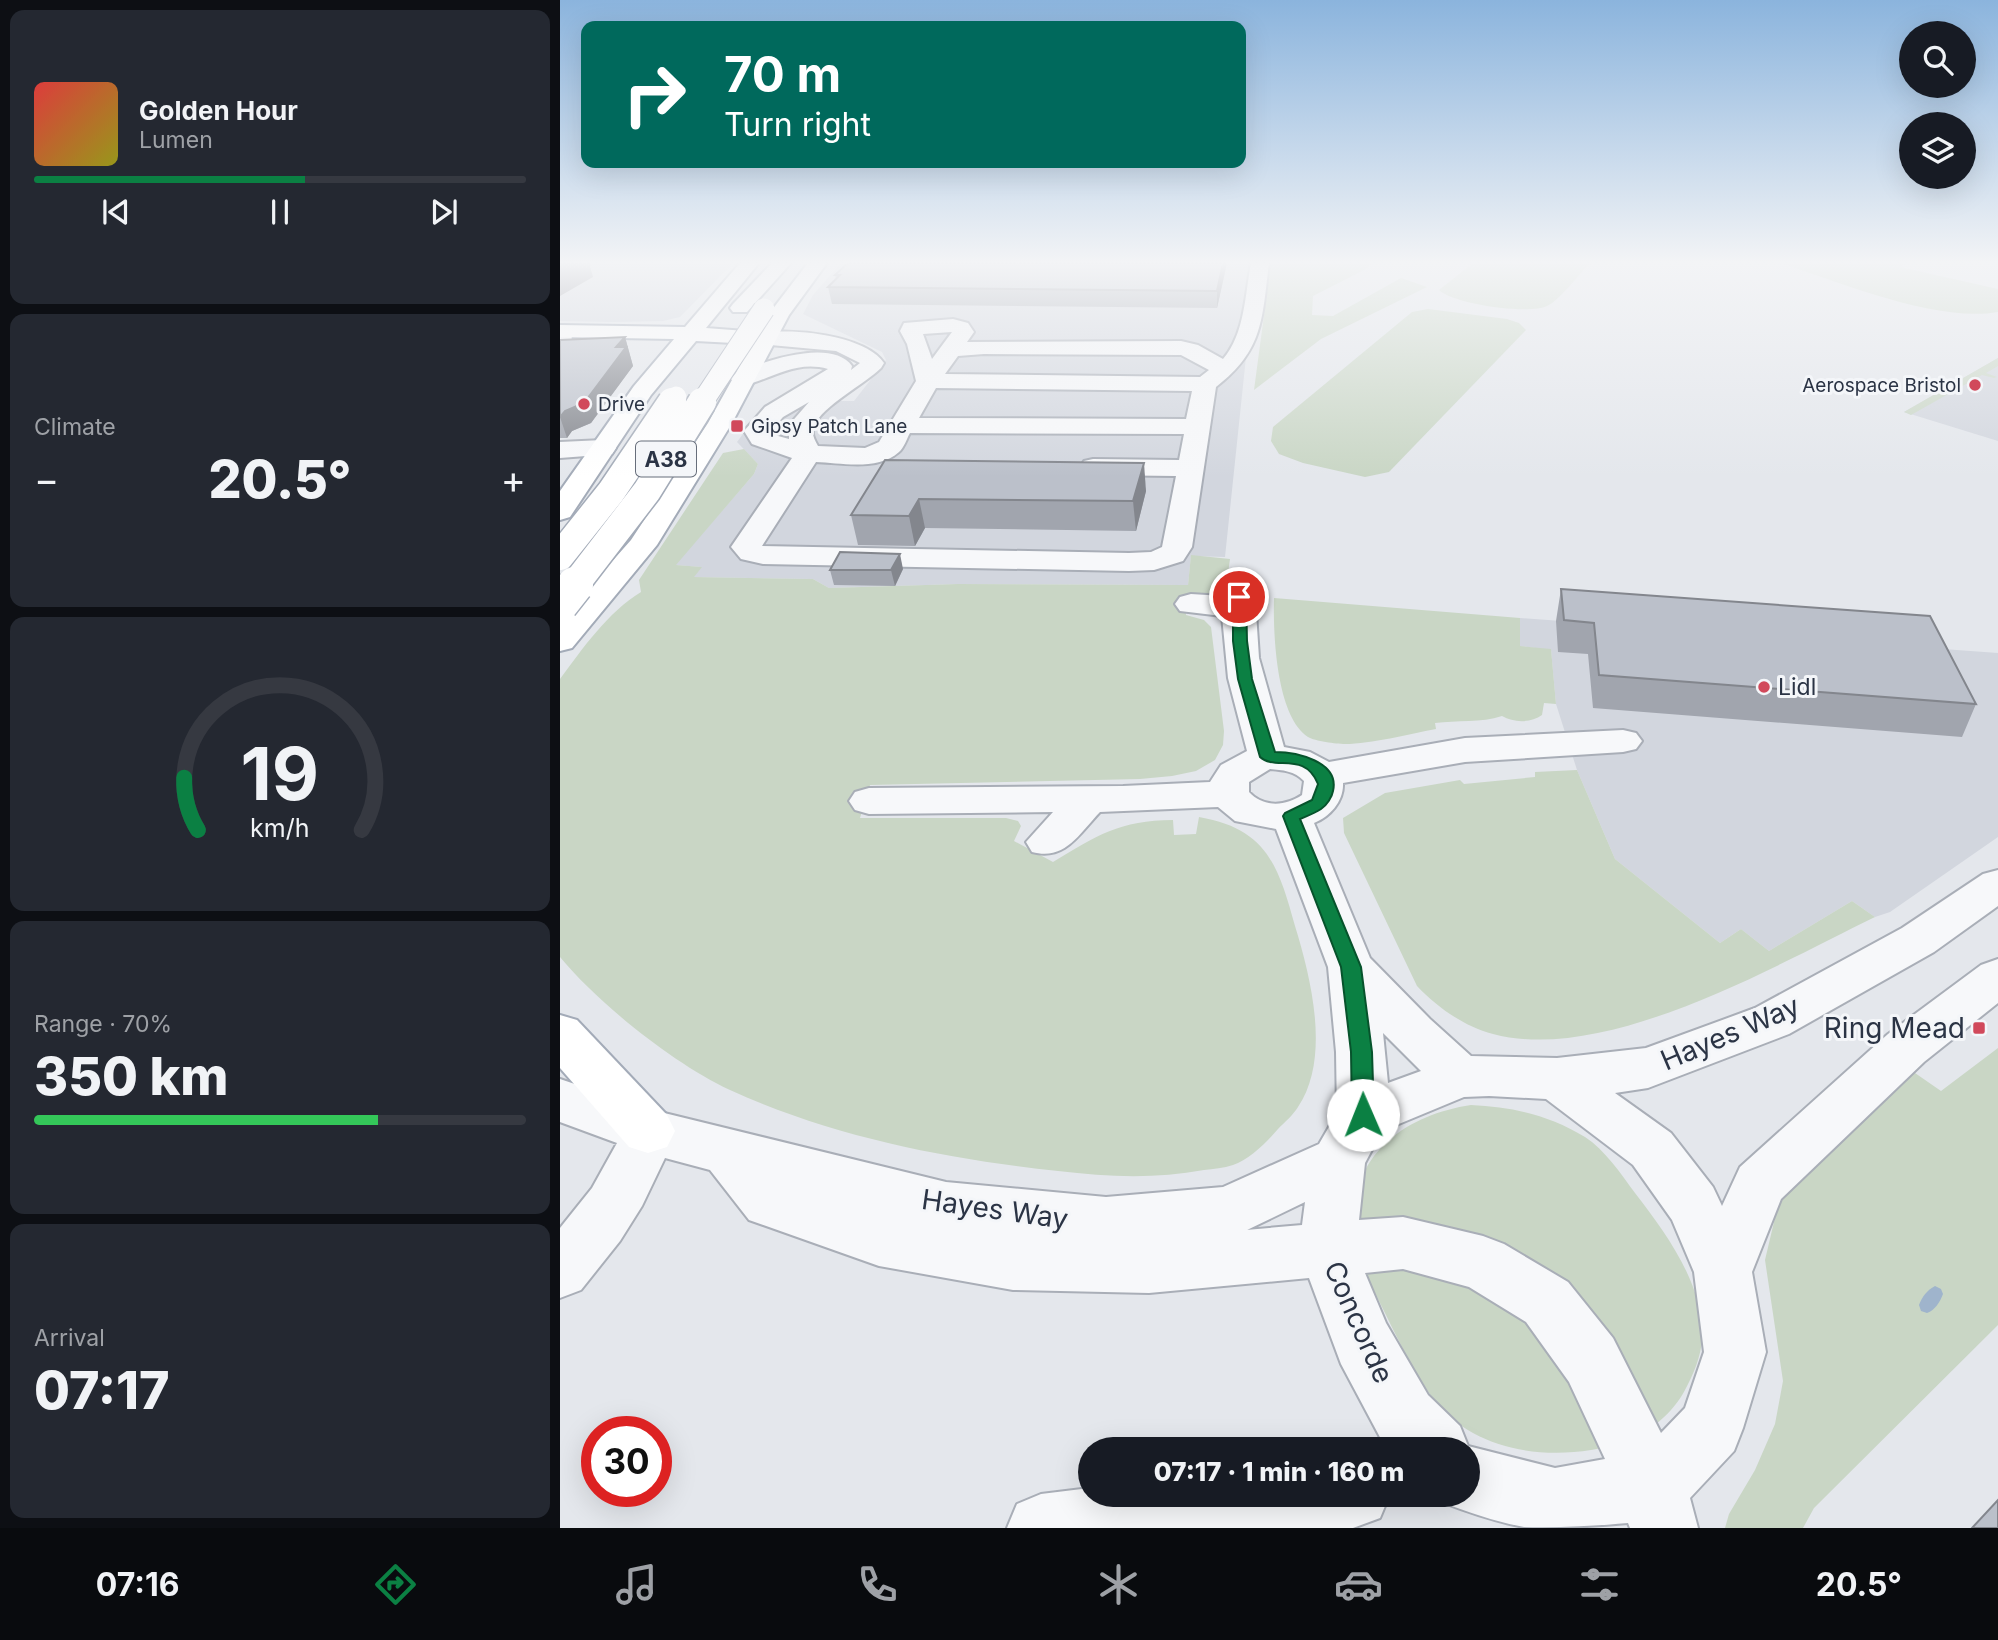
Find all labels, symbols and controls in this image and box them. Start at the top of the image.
map controls [1899,21,1976,189]
button: search [1899,21,1976,98]
text: 70 m [724,45,841,104]
icon: right [609,49,700,140]
text: Golden Hour [139,95,298,126]
text: Turn right [724,105,871,144]
button: layers [1899,112,1976,189]
text: Lumen [139,126,213,154]
icon: previous [97,193,135,231]
icon: pause [261,193,299,231]
icon: next [425,193,463,231]
place label: Aerospace Bristol [1802,374,1961,397]
marker: Aerospace Bristol [1967,377,1983,393]
place label: Drive [598,393,645,416]
marker: Drive [576,396,592,412]
text: Climate [34,413,116,441]
place label: Gipsy Patch Lane [751,415,907,438]
marker: Gipsy Patch Lane [729,418,745,434]
road number: A38 [636,442,696,476]
text: 20.5° [208,448,352,511]
text: − [34,456,59,502]
text: + [501,456,526,502]
pin [1209,567,1269,627]
icon: arrive [1220,578,1258,616]
place label: Lidl [1778,673,1816,701]
marker: Lidl [1756,679,1772,695]
text: 19 [241,729,319,818]
text: km/h [250,813,310,843]
street label: Hayes Way [1655,989,1805,1077]
text: Range · 70% [34,1010,172,1038]
place label: Ring Mead [1824,1011,1965,1045]
marker: Ring Mead [1971,1020,1987,1036]
text: 350 km [34,1045,228,1108]
position arrow [1326,1078,1400,1152]
street label: Hayes Way [920,1182,1070,1236]
street label: Concorde [1317,1256,1401,1388]
text: Arrival [34,1324,105,1352]
text: 07:17 [34,1359,170,1422]
speed limit sign: 30 [581,1416,672,1507]
text: 07:17 · 1 min · 160 m [1154,1456,1404,1487]
icon: directions [371,1560,420,1609]
icon: music [612,1560,661,1609]
icon: phone [853,1560,902,1609]
icon: climate [1094,1560,1143,1609]
icon: car [1334,1560,1383,1609]
icon: filters [1575,1560,1624,1609]
text: 07:16 [96,1565,180,1604]
text: 20.5° [1816,1565,1902,1604]

